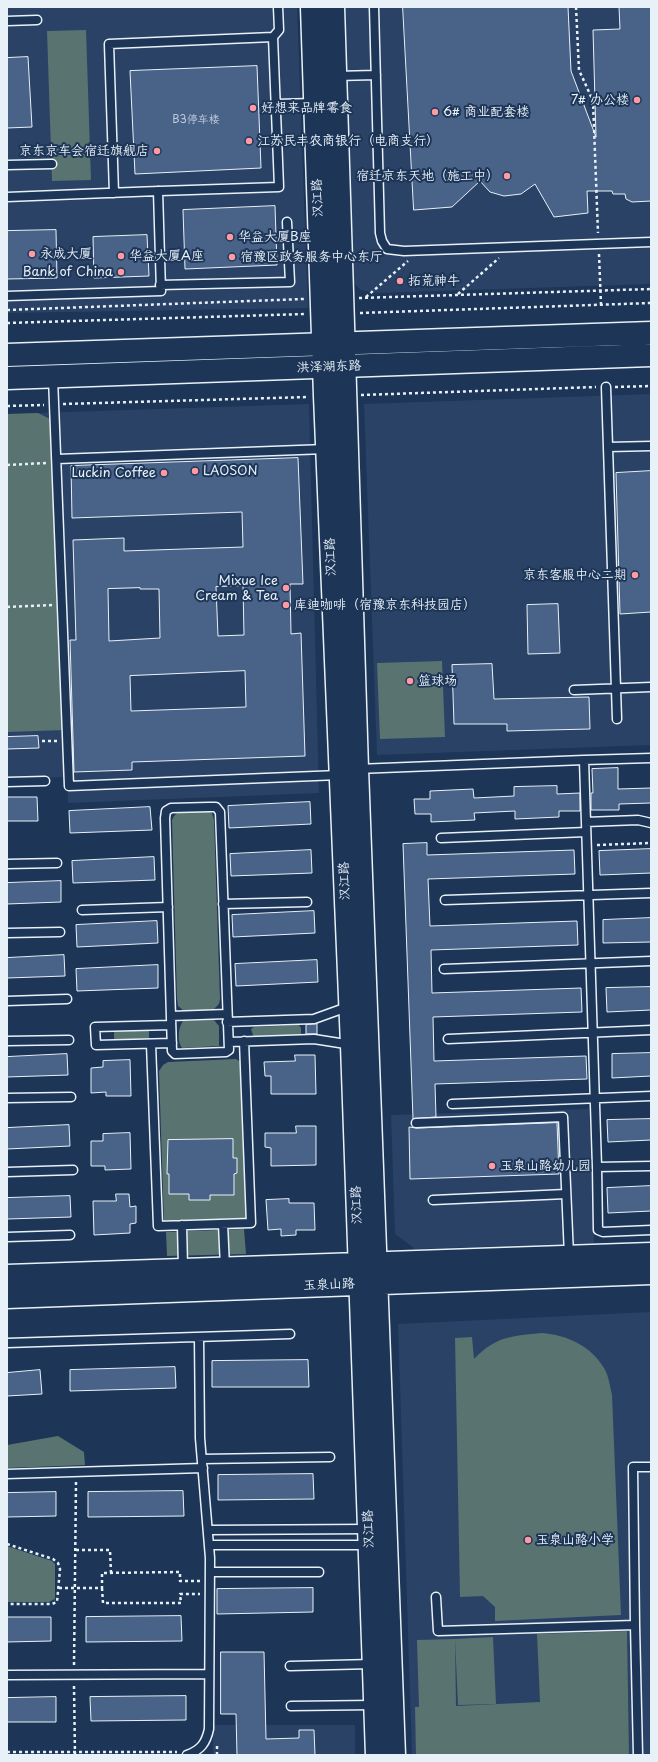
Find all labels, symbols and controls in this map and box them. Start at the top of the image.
place label: 7# 办公楼 [571,92,629,108]
marker: 7# 办公楼 [632,95,642,105]
place label: 好想来品牌零食 [261,100,352,116]
marker: 好想来品牌零食 [248,103,258,113]
place label: 6# 商业配套楼 [443,104,529,120]
marker: 6# 商业配套楼 [430,107,440,117]
house number: B3停车楼 [172,113,220,127]
place label: 江苏民丰农商银行（电商支行） [257,133,439,149]
marker: 江苏民丰农商银行（电商支行） [244,136,254,146]
place label: 京东京车会宿迁旗舰店 [19,143,149,159]
marker: 京东京车会宿迁旗舰店 [152,146,162,156]
place label: 宿迁京东天地（施工中） [356,168,499,184]
marker: 宿迁京东天地（施工中） [502,171,512,181]
street label: 汉江路 [310,178,326,218]
place label: 华益大厦B座 [238,229,312,245]
marker: 华益大厦B座 [225,232,235,242]
place label: 永成大厦 [40,246,92,262]
place label: 华益大厦A座 [129,248,204,264]
marker: 永成大厦 [27,249,37,259]
place label: 宿豫区政务服务中心东厅 [240,249,383,265]
marker: 华益大厦A座 [116,251,126,261]
marker: 宿豫区政务服务中心东厅 [227,252,237,262]
place label: Bank of China [23,264,113,280]
marker: Bank of China [116,267,126,277]
place label: 拓荒神牛 [408,273,460,289]
marker: 拓荒神牛 [395,276,405,286]
street label: 洪泽湖东路 [296,358,362,376]
place label: LAOSON [203,463,258,479]
place label: Luckin Coffee [72,465,156,481]
marker: LAOSON [190,466,200,476]
marker: Luckin Coffee [159,468,169,478]
street label: 汉江路 [323,537,339,577]
place label: 京东客服中心二期 [523,567,627,583]
marker: 京东客服中心二期 [630,570,640,580]
place label: Mixue Ice Cream & Tea [195,573,278,604]
marker: Mixue Ice Cream & Tea [281,583,291,593]
place label: 库迪咖啡（宿豫京东科技园店） [294,597,476,613]
marker: 库迪咖啡（宿豫京东科技园店） [281,600,291,610]
place label: 篮球场 [418,673,457,689]
marker: 篮球场 [405,676,415,686]
street label: 汉江路 [337,861,353,901]
place label: 玉泉山路幼儿园 [500,1158,591,1174]
marker: 玉泉山路幼儿园 [487,1161,497,1171]
street label: 汉江路 [349,1185,365,1225]
street label: 玉泉山路 [303,1276,355,1294]
street label: 汉江路 [361,1509,377,1549]
place label: 玉泉山路小学 [536,1532,614,1548]
marker: 玉泉山路小学 [523,1535,533,1545]

